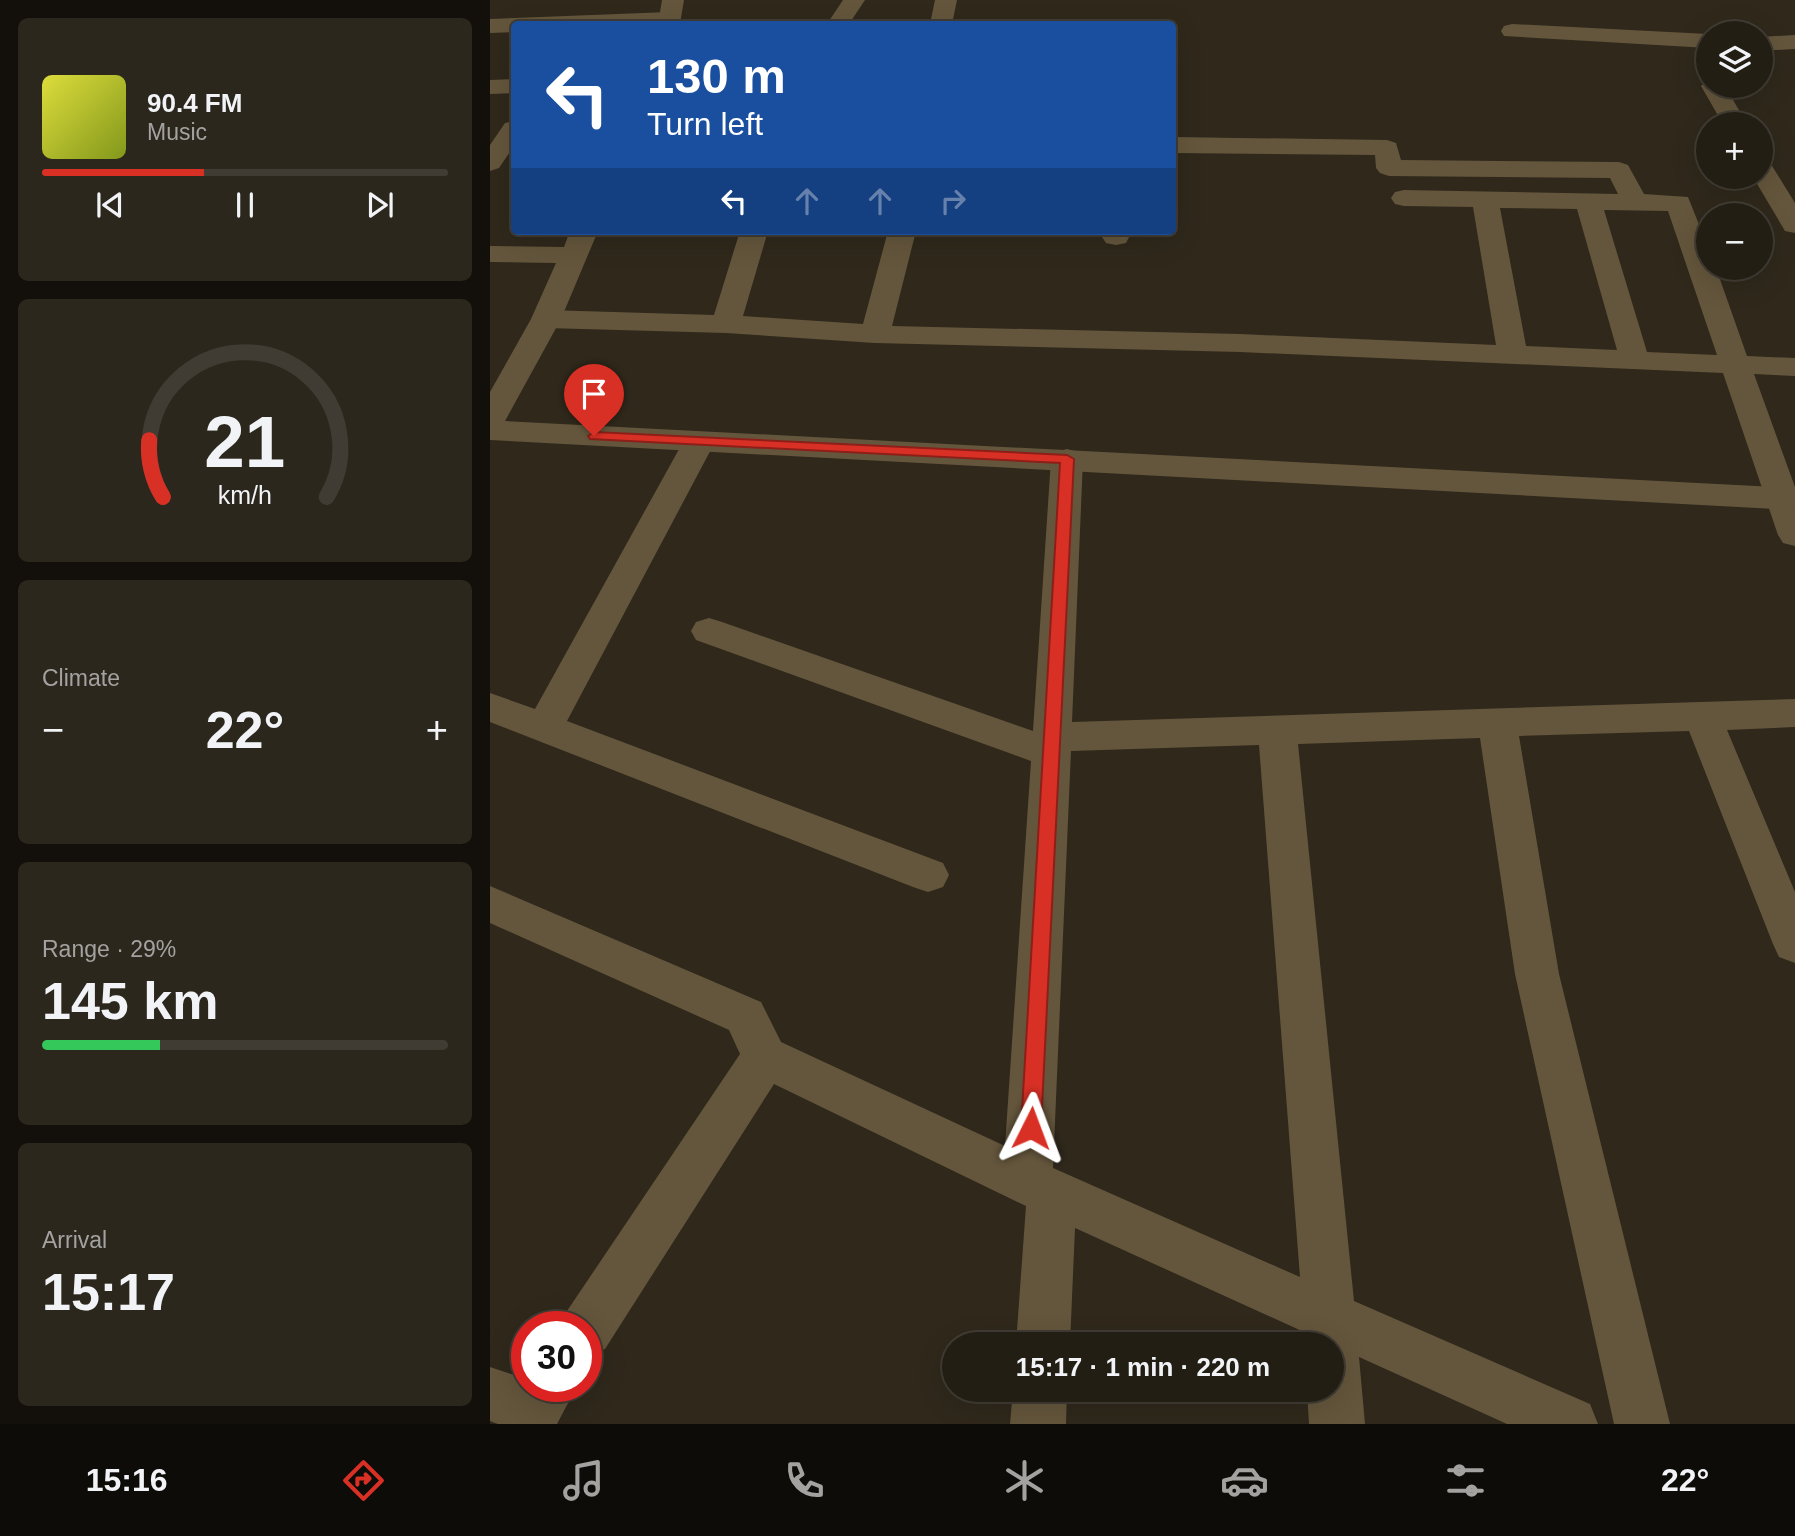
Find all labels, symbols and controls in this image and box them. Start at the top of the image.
map controls [1696,21,1773,280]
button: layers [1696,21,1773,98]
icon: left [532,49,623,140]
text: 130 m [647,49,786,103]
text: 90.4 FM [147,88,242,118]
text: Turn left [647,106,763,142]
button: + [1696,112,1773,189]
text: Music [147,119,207,145]
icon: left [715,182,753,220]
icon: ahead [788,182,826,220]
icon: ahead [861,182,899,220]
icon: right [934,182,972,220]
icon: previous [91,186,129,224]
icon: pause [226,186,264,224]
icon: next [361,186,399,224]
button: − [1696,203,1773,280]
pin [564,364,624,436]
icon: arrive [575,375,613,413]
text: 21 [205,401,285,482]
text: km/h [218,481,272,509]
text: Climate [42,665,120,691]
text: 22° [206,701,284,759]
text: − [42,709,64,751]
text: + [426,709,448,751]
text: Range · 29% [42,936,176,962]
text: 145 km [42,972,218,1030]
position arrow [994,1091,1068,1165]
text: Arrival [42,1227,107,1253]
text: 15:17 [42,1263,175,1321]
speed limit sign: 30 [511,1311,602,1402]
text: 15:17 · 1 min · 220 m [1016,1352,1270,1382]
icon: directions [339,1456,388,1505]
icon: music [559,1456,608,1505]
icon: phone [780,1456,829,1505]
icon: climate [1000,1456,1049,1505]
icon: car [1220,1456,1269,1505]
icon: filters [1441,1456,1490,1505]
text: 15:16 [86,1462,168,1498]
text: 22° [1661,1462,1709,1498]

